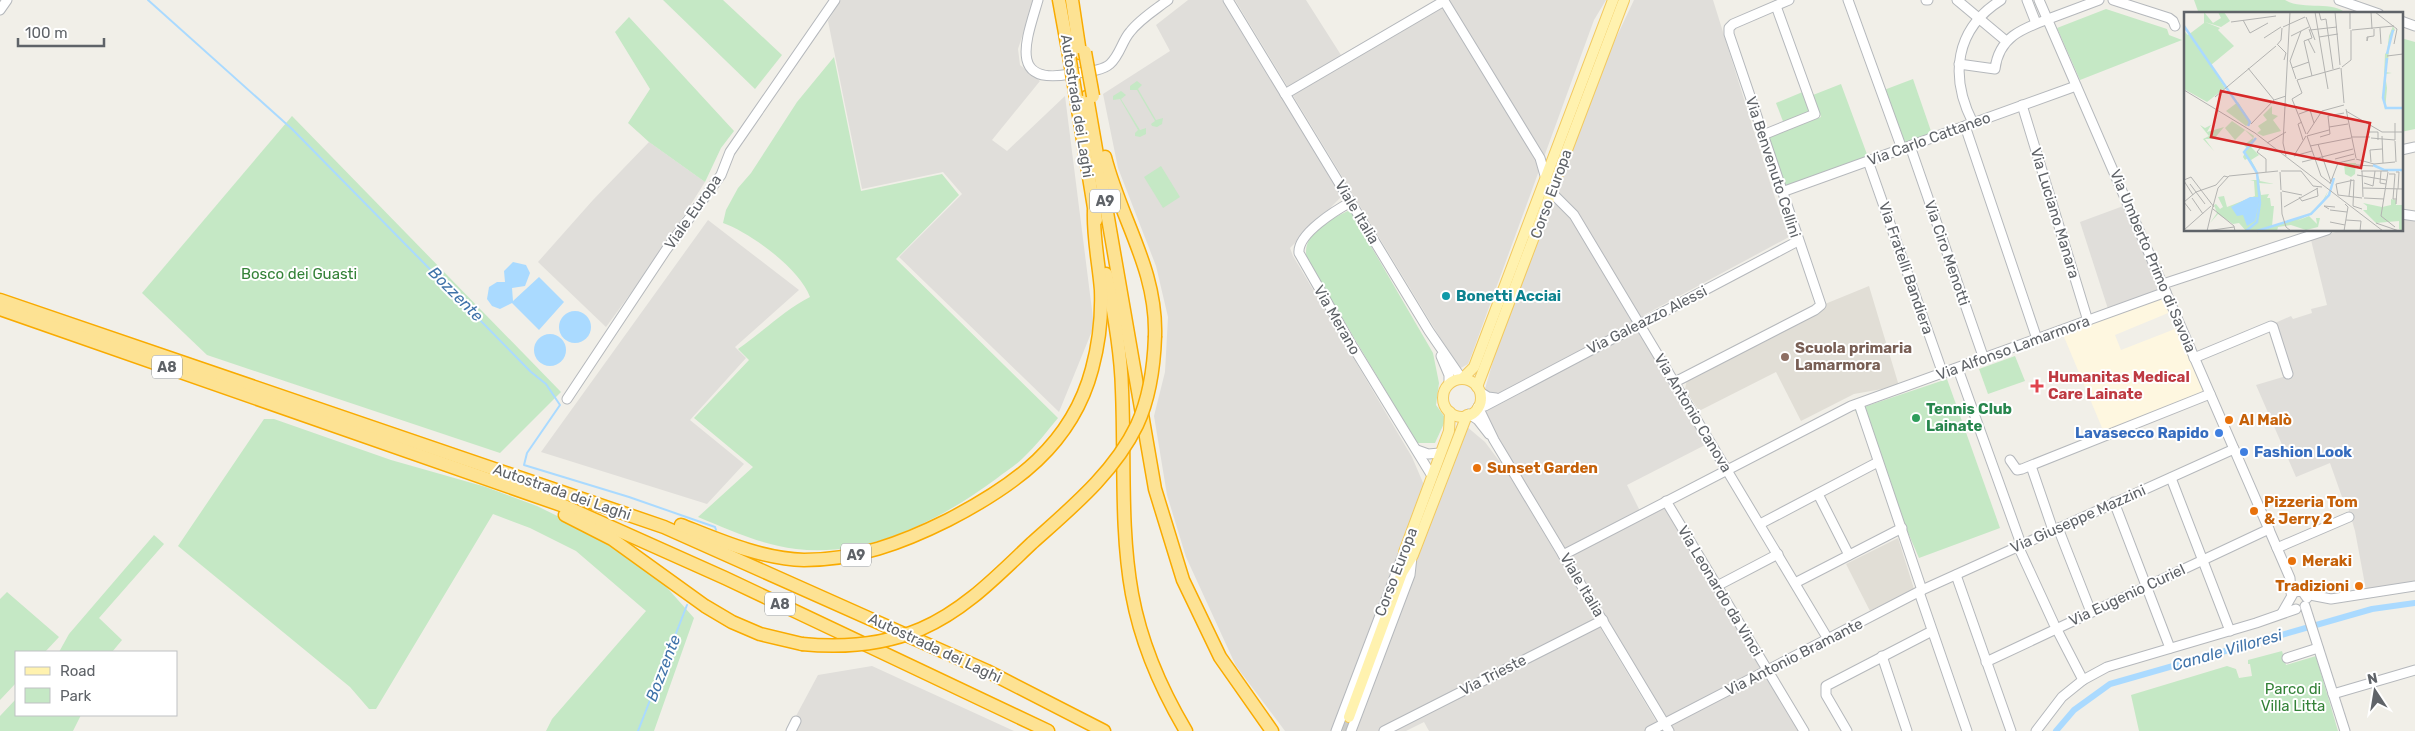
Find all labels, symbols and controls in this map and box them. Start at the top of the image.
inset map [2184,12,2402,231]
scale bar [18,15,104,47]
text: 100 m [25,24,67,42]
street label: Autostrada dei Laghi [1057,33,1097,179]
street label: Via Benvenuto Cellini [1742,94,1804,240]
street label: Via Carlo Cattaneo [1865,108,1993,170]
street label: Via Luciano Manara [2027,146,2083,280]
street label: Corso Europa [1527,147,1575,241]
street label: Via Umberto Primo di Savoia [2106,167,2200,355]
street label: Viale Europa [661,171,725,253]
street label: Viale Italia [1331,177,1383,247]
road number: A9 [1090,190,1120,212]
street label: Via Ciro Menotti [1921,198,1973,308]
street label: Via Fratelli Bandiera [1875,199,1937,337]
water label: Bozzente [425,263,487,325]
park label: Bosco dei Guasti [241,265,357,283]
street label: Via Merano [1310,282,1364,358]
street label: Via Galeazzo Alessi [1584,282,1710,358]
place label: Bonetti Acciai [1456,287,1561,305]
marker: Bonetti Acciai [1440,290,1452,302]
street label: Via Alfonso Lamarmora [1934,312,2092,384]
place label: Scuola primaria Lamarmora [1795,339,1912,374]
street label: Via Antonio Canova [1650,350,1736,476]
marker: Scuola primaria Lamarmora [1779,351,1791,363]
road number: A8 [152,356,182,378]
place label: Humanitas Medical Care Lainate [2048,368,2190,403]
marker: Humanitas Medical Care Lainate [2030,379,2044,393]
place label: Tennis Club Lainate [1926,400,2012,435]
place label: Al Malò [2239,411,2292,429]
marker: Tennis Club Lainate [1910,412,1922,424]
marker: Al Malò [2223,414,2235,426]
place label: Lavasecco Rapido [2075,424,2209,442]
marker: Lavasecco Rapido [2213,427,2225,439]
place label: Fashion Look [2254,443,2352,461]
marker: Fashion Look [2238,446,2250,458]
place label: Sunset Garden [1487,459,1598,477]
street label: Autostrada dei Laghi [491,460,633,524]
marker: Sunset Garden [1471,462,1483,474]
street label: Via Giuseppe Mazzini [2008,481,2148,557]
place label: Pizzeria Tom & Jerry 2 [2264,493,2358,528]
marker: Pizzeria Tom & Jerry 2 [2248,505,2260,517]
street label: Via Leonardo da Vinci [1674,522,1766,660]
street label: Corso Europa [1371,525,1421,619]
road number: A9 [841,544,871,566]
street label: Viale Italia [1556,550,1608,620]
place label: Meraki [2302,552,2352,570]
marker: Meraki [2286,555,2298,567]
street label: Via Eugenio Curiel [2066,560,2188,630]
place label: Tradizioni [2275,577,2349,595]
marker: Tradizioni [2353,580,2365,592]
road number: A8 [765,592,795,616]
street label: Autostrada dei Laghi [866,609,1004,687]
street label: Via Antonio Bramante [1722,614,1866,700]
water label: Canale Villoresi [2170,625,2285,675]
water label: Bozzente [642,632,684,704]
legend [15,651,178,716]
street label: Via Trieste [1457,651,1529,699]
text: Road [60,662,96,680]
north arrow [2350,666,2400,716]
text: N [2366,669,2379,688]
park label: Parco di Villa Litta [2261,680,2325,715]
text: Park [60,687,91,705]

